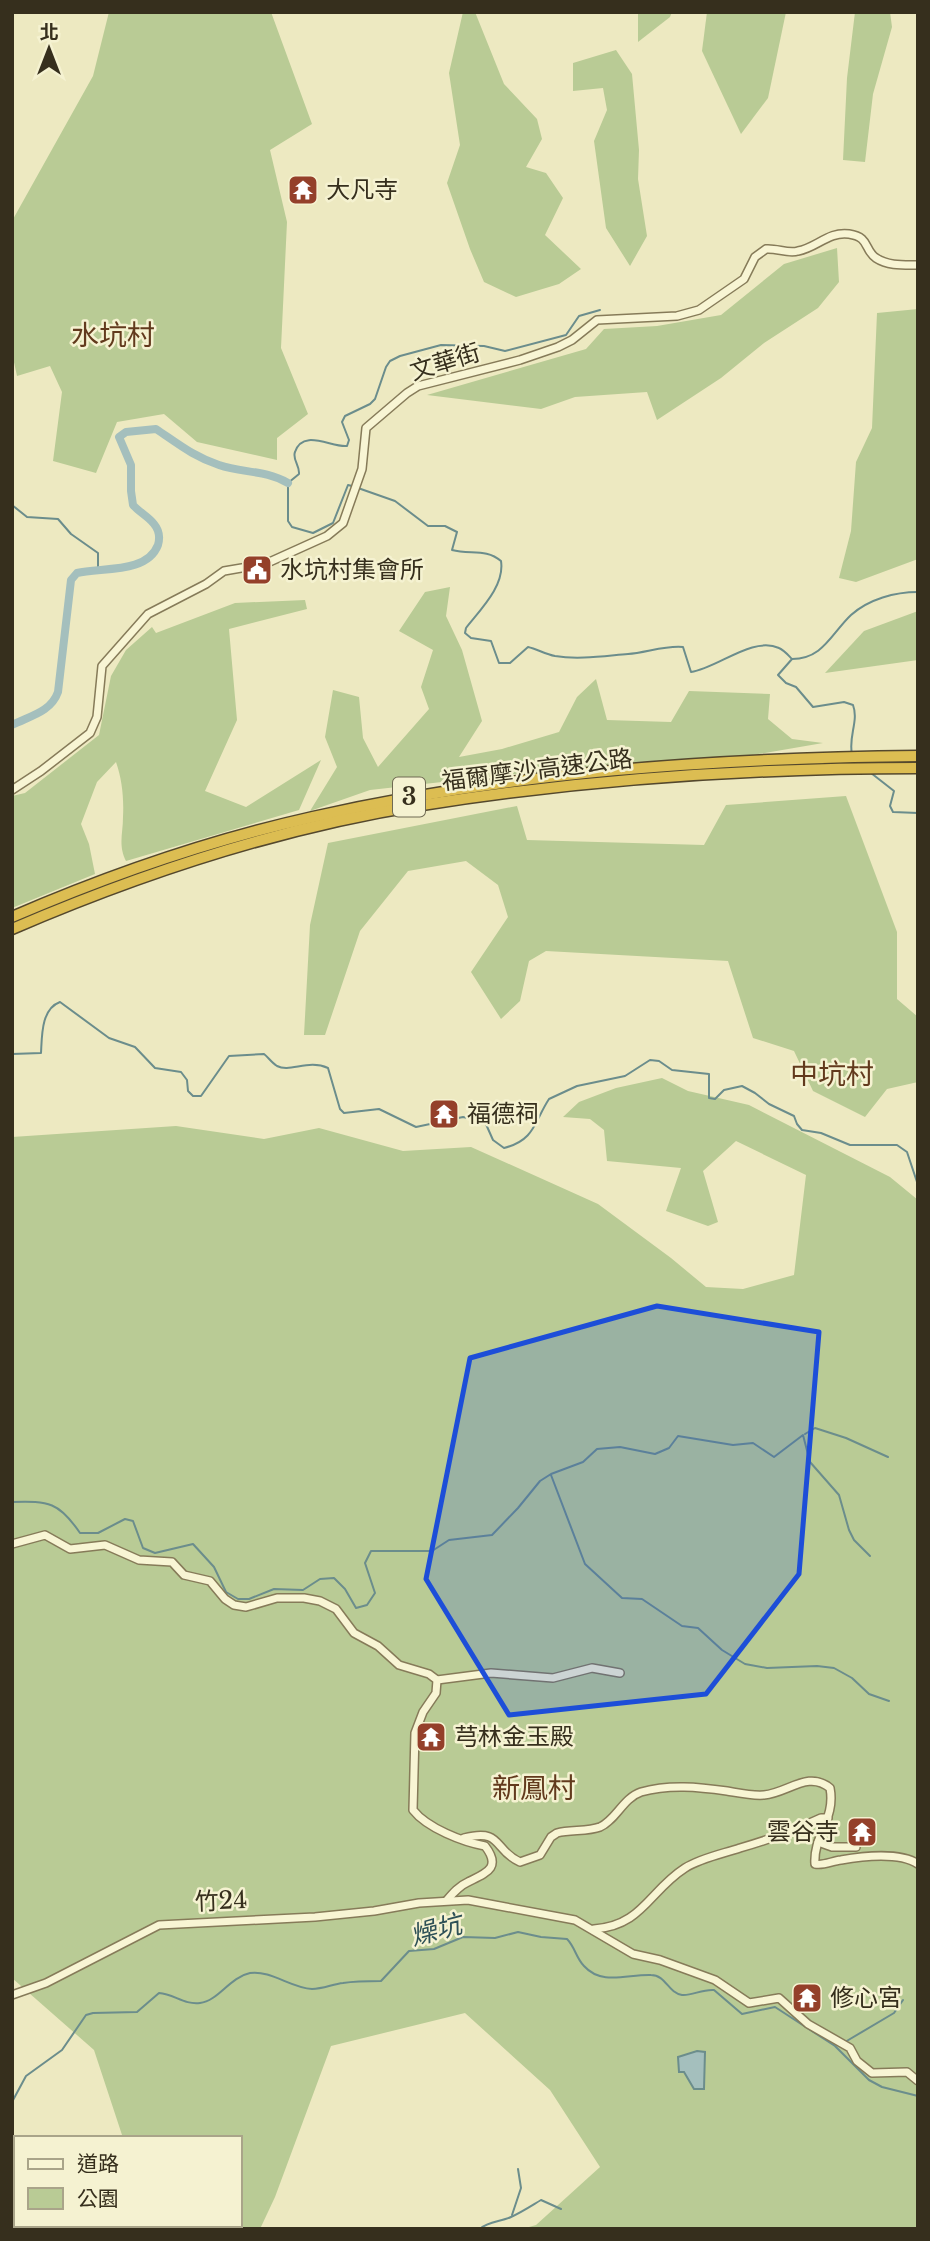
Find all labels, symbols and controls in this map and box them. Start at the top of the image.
north arrow [14,14,84,84]
text: 北 [39,21,59,44]
temple icon: 大凡寺 [286,173,320,207]
place label: 大凡寺 [326,175,398,204]
district label: 水坑村 [71,318,155,353]
street label: 文華街 [406,337,484,386]
public building icon: 水坑村集會所 [240,553,274,587]
place label: 水坑村集會所 [280,555,424,584]
street label: 福爾摩沙高速公路 [440,743,634,796]
road number: 3 [393,778,425,817]
district label: 中坑村 [790,1057,874,1092]
temple icon: 福德祠 [427,1097,461,1131]
place label: 福德祠 [467,1099,539,1128]
temple icon: 芎林金玉殿 [414,1720,448,1754]
place label: 芎林金玉殿 [454,1722,574,1751]
district label: 新鳳村 [492,1771,576,1806]
temple icon: 雲谷寺 [845,1815,879,1849]
place label: 雲谷寺 [767,1817,839,1846]
street label: 竹24 [194,1885,248,1916]
water label: 燥坑 [407,1907,469,1952]
temple icon: 修心宮 [790,1981,824,2015]
place label: 修心宮 [830,1983,902,2012]
legend [14,2136,242,2227]
text: 道路 [77,2151,119,2177]
text: 公園 [77,2186,119,2212]

